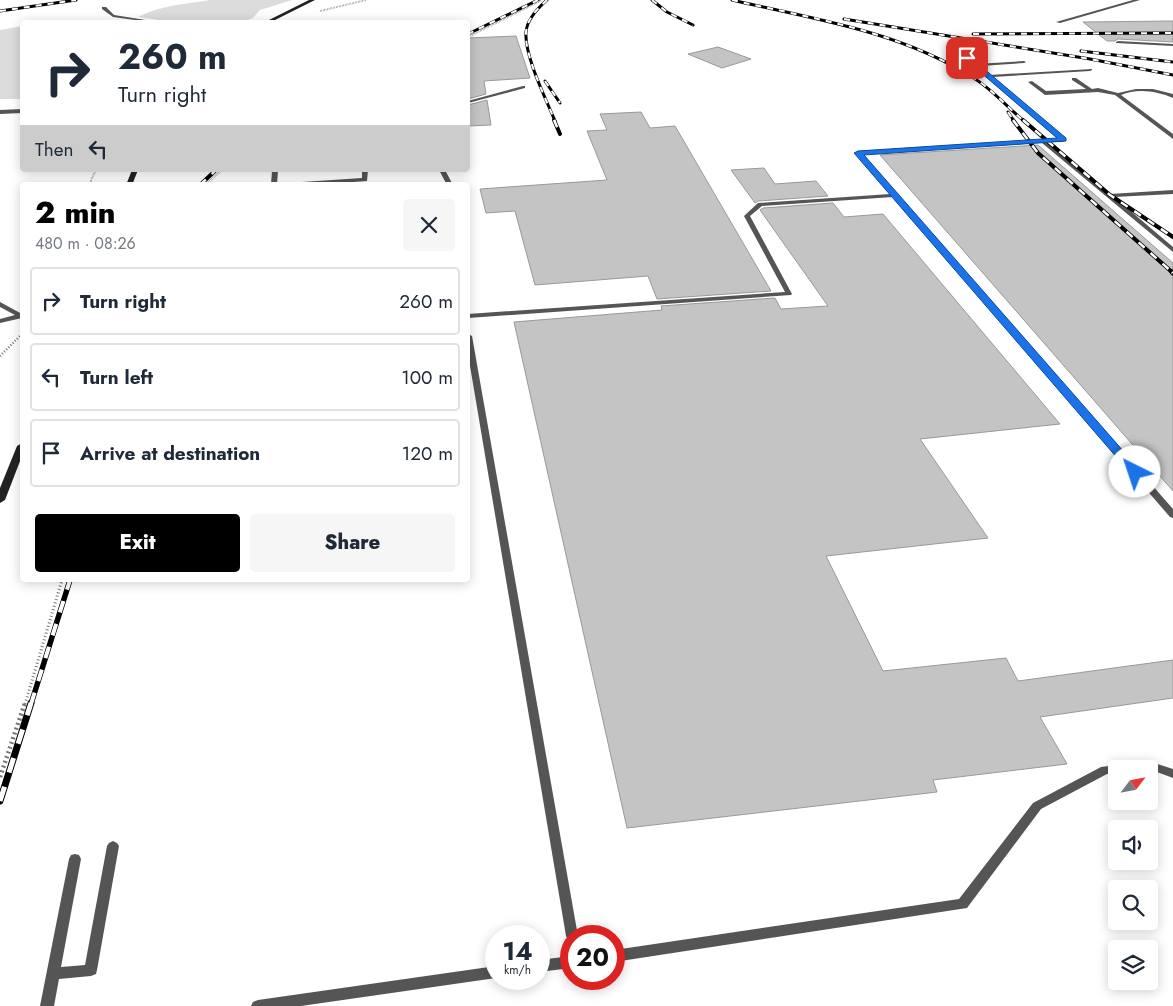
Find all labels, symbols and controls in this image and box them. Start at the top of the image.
text: 260 m [118,32,227,82]
pin [946,37,988,79]
icon: right [35,40,100,105]
icon: arrive [953,44,981,72]
text: Turn right [118,78,206,110]
icon: left [84,135,112,163]
text: Then [35,136,74,163]
text: 2 min [35,191,116,234]
button: close [403,199,455,251]
text: 480 m · 08:26 [35,232,136,255]
icon: right [37,287,65,315]
text: Turn right [80,288,166,315]
text: 260 m [399,288,453,315]
icon: left [37,363,65,391]
text: Turn left [80,364,153,391]
text: 100 m [401,364,453,391]
icon: arrive [37,439,65,467]
text: Arrive at destination [80,440,260,467]
text: 120 m [402,440,453,467]
position arrow [1108,445,1160,497]
button: Exit [35,514,240,572]
button: Share [250,514,455,572]
north arrow [1108,760,1158,810]
map controls [1108,760,1158,990]
button: sound [1108,820,1158,870]
button: search [1108,880,1158,930]
speed limit sign: 20 [560,925,625,990]
text: 14 [502,933,533,969]
button: layers [1108,940,1158,990]
text: km/h [504,961,531,979]

